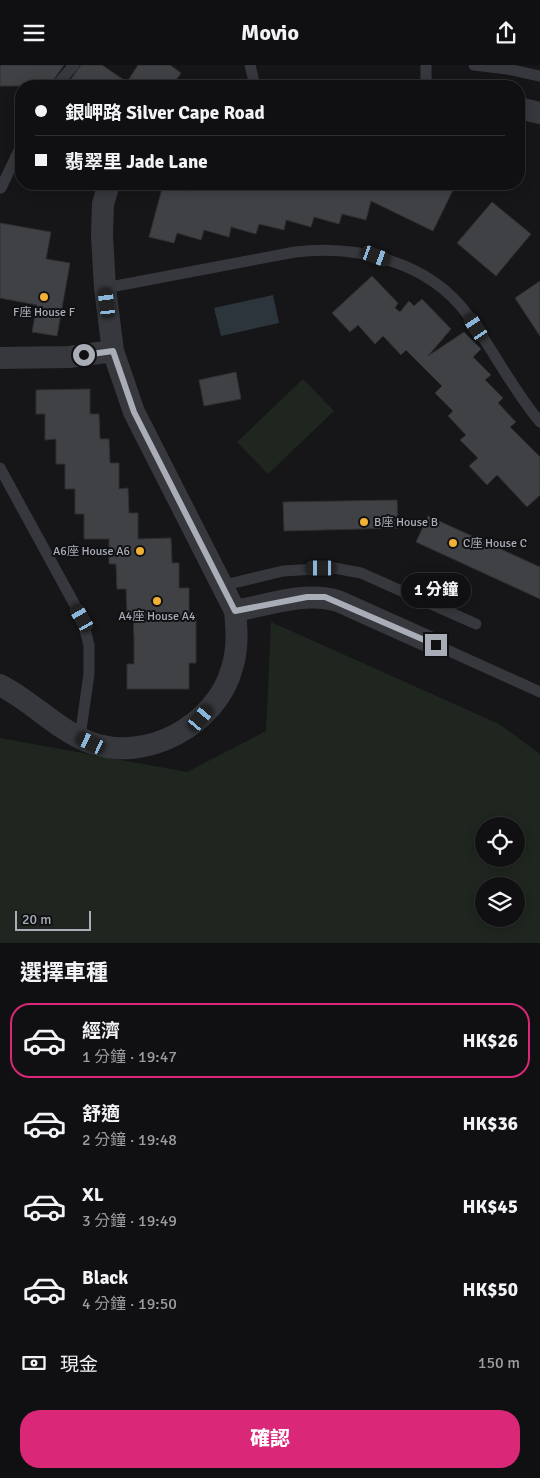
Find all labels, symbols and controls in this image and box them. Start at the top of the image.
icon: menu [20,19,48,47]
text: Movio [241,19,299,46]
icon: share [492,19,520,47]
text: 銀岬路 Silver Cape Road [65,101,265,125]
text: 翡翠里 Jade Lane [65,150,208,174]
car [359,244,392,268]
car [97,287,116,319]
marker: F座 House F [38,291,50,303]
place label: F座 House F [13,305,75,320]
car [461,310,490,344]
route start [73,344,95,366]
place label: B座 House B [374,515,438,530]
marker: B座 House B [358,516,370,528]
place label: C座 House C [463,536,527,551]
marker: C座 House C [447,537,459,549]
place label: A6座 House A6 [53,544,130,559]
marker: A6座 House A6 [134,545,146,557]
car [306,561,336,576]
callout: 1 分鐘 [401,573,471,607]
text: 1 分鐘 [414,580,458,600]
marker: A4座 House A4 [151,595,163,607]
car [68,601,95,635]
place label: A4座 House A4 [118,609,196,624]
route end [425,634,447,656]
car [185,702,216,734]
car [74,730,107,756]
map controls [475,817,525,927]
button: locate [475,817,525,867]
button: layers [475,877,525,927]
scale bar [15,908,91,931]
text: 20 m [22,911,51,928]
text: 選擇車種 [20,959,108,986]
icon: car [22,1018,67,1063]
text: 經濟 [82,1019,120,1043]
text: HK$26 [462,1029,518,1053]
text: 1 分鐘 · 19:47 [82,1047,177,1067]
icon: car [22,1101,67,1146]
text: 舒適 [82,1102,120,1126]
text: HK$36 [462,1112,518,1136]
text: 2 分鐘 · 19:48 [82,1130,177,1150]
text: XL [82,1183,104,1207]
icon: car [22,1184,67,1229]
text: HK$45 [462,1195,518,1219]
text: 3 分鐘 · 19:49 [82,1211,177,1231]
text: Black [82,1266,128,1290]
icon: car [22,1267,67,1312]
text: HK$50 [462,1278,518,1302]
text: 4 分鐘 · 19:50 [82,1294,177,1314]
icon: cash [20,1349,48,1377]
text: 現金 [60,1353,98,1377]
text: 150 m [478,1353,520,1373]
button: 確認 [20,1410,520,1468]

